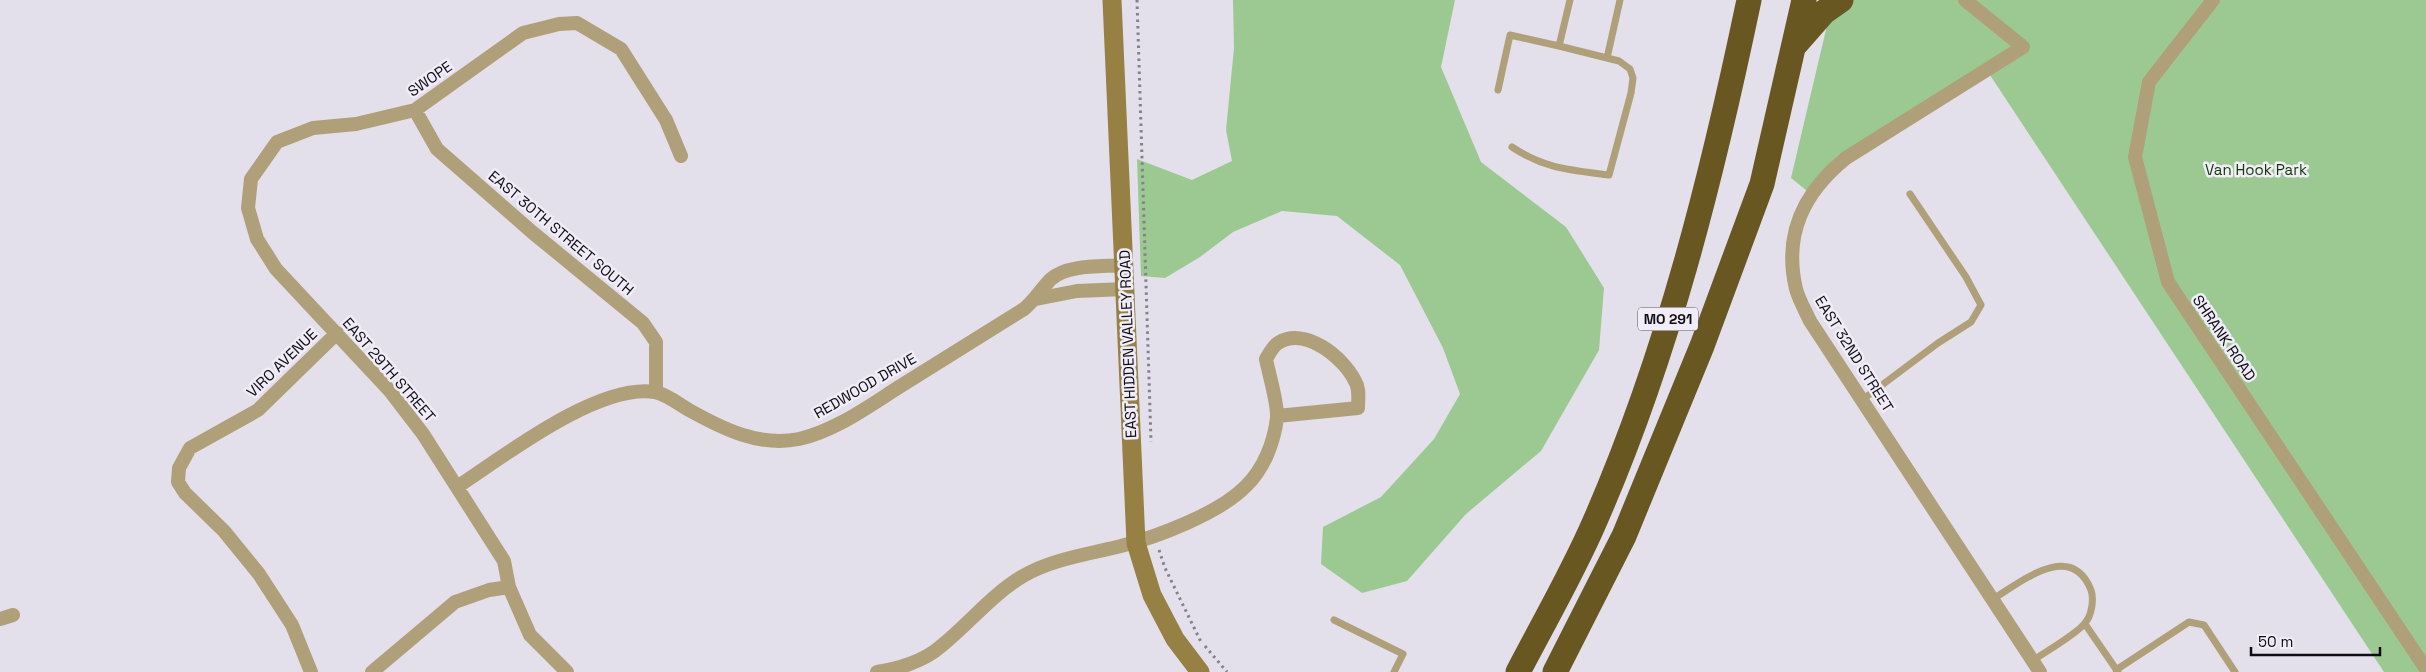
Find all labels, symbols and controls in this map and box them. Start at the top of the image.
street label: SWOPE [404,57,456,101]
park label: Van Hook Park [2205,160,2307,179]
street label: EAST 30TH STREET SOUTH [485,166,638,299]
street label: EAST HIDDEN VALLEY ROAD [1115,250,1140,438]
street label: SHRANK ROAD [2189,291,2260,384]
street label: EAST 32ND STREET [1811,292,1898,416]
road number: MO 291 [1638,308,1698,330]
street label: EAST 29TH STREET [339,314,440,426]
street label: VIRO AVENUE [242,324,321,401]
street label: REDWOOD DRIVE [810,349,919,423]
scale bar [2251,624,2380,656]
text: 50 m [2258,632,2293,651]

